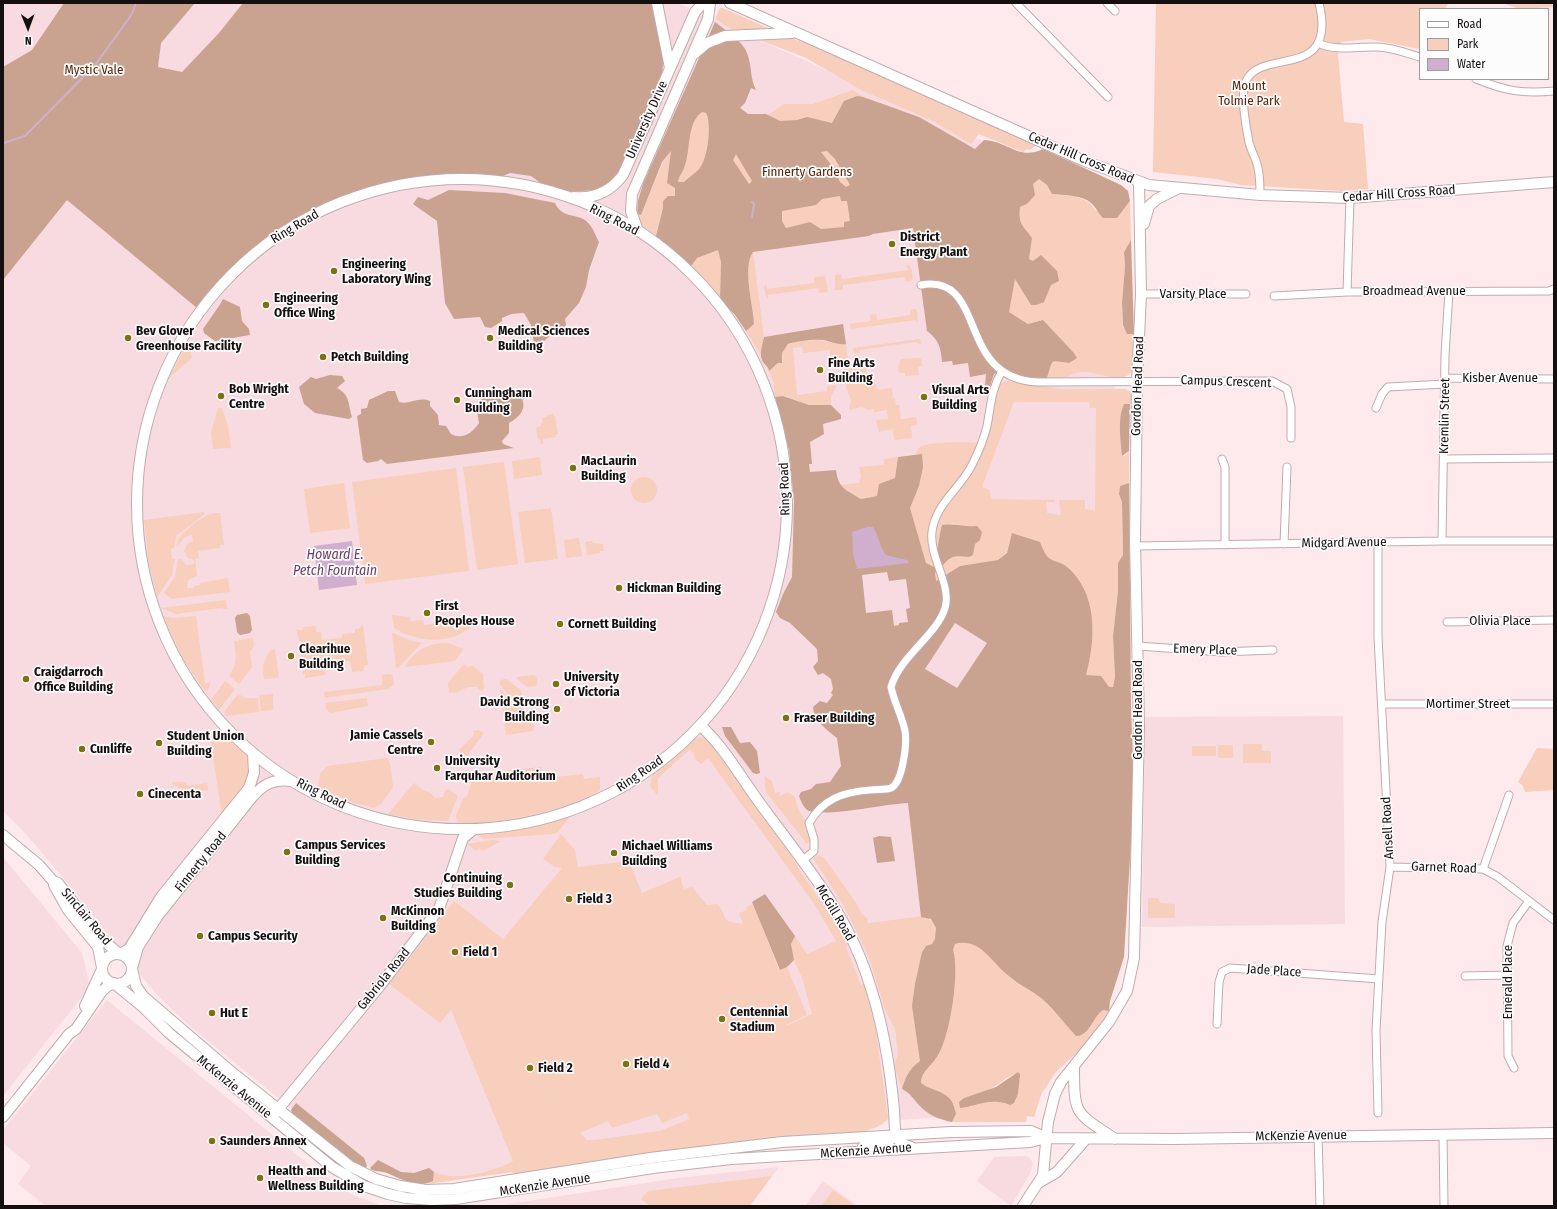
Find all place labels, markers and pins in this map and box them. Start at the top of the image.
place label: District Energy Plant [900,229,968,260]
marker: District Energy Plant [887,239,897,249]
place label: Engineering Laboratory Wing [342,256,431,287]
marker: Engineering Laboratory Wing [329,266,339,276]
place label: Engineering Office Wing [274,290,338,321]
marker: Engineering Office Wing [261,300,271,310]
place label: Bev Glover Greenhouse Facility [136,323,242,354]
place label: Medical Sciences Building [498,323,589,354]
marker: Bev Glover Greenhouse Facility [123,333,133,343]
marker: Medical Sciences Building [485,333,495,343]
place label: Petch Building [331,349,408,365]
marker: Petch Building [318,352,328,362]
place label: Fine Arts Building [828,355,875,386]
marker: Fine Arts Building [815,365,825,375]
place label: Bob Wright Centre [229,381,289,412]
place label: Visual Arts Building [932,382,989,413]
place label: Cunningham Building [465,385,532,416]
marker: Bob Wright Centre [216,391,226,401]
marker: Visual Arts Building [919,392,929,402]
marker: Cunningham Building [452,395,462,405]
place label: MacLaurin Building [581,453,637,484]
marker: MacLaurin Building [568,463,578,473]
place label: Hickman Building [627,580,721,596]
marker: Hickman Building [614,583,624,593]
place label: First Peoples House [435,598,515,629]
marker: First Peoples House [422,608,432,618]
place label: Cornett Building [568,616,656,632]
marker: Cornett Building [555,619,565,629]
place label: Clearihue Building [299,641,350,672]
marker: Clearihue Building [286,651,296,661]
place label: Craigdarroch Office Building [34,664,113,695]
place label: University of Victoria [564,669,620,700]
marker: Craigdarroch Office Building [21,674,31,684]
marker: University of Victoria [551,679,561,689]
place label: David Strong Building [480,694,549,725]
marker: David Strong Building [552,704,562,714]
place label: Fraser Building [794,710,874,726]
marker: Fraser Building [781,713,791,723]
place label: Jamie Cassels Centre [350,727,423,758]
place label: Student Union Building [167,728,244,759]
marker: Jamie Cassels Centre [426,737,436,747]
marker: Student Union Building [154,738,164,748]
place label: Cunliffe [90,741,132,757]
marker: Cunliffe [77,744,87,754]
place label: University Farquhar Auditorium [445,753,556,784]
marker: University Farquhar Auditorium [432,763,442,773]
place label: Cinecenta [148,786,201,802]
marker: Cinecenta [135,789,145,799]
place label: Campus Services Building [295,837,386,868]
place label: Michael Williams Building [622,838,712,869]
marker: Campus Services Building [282,847,292,857]
marker: Michael Williams Building [609,848,619,858]
place label: Continuing Studies Building [414,870,502,901]
marker: Continuing Studies Building [505,880,515,890]
place label: Field 3 [577,891,612,907]
marker: Field 3 [564,894,574,904]
place label: McKinnon Building [391,903,444,934]
marker: McKinnon Building [378,913,388,923]
place label: Campus Security [208,928,298,944]
marker: Campus Security [195,931,205,941]
place label: Field 1 [463,944,497,960]
marker: Field 1 [450,947,460,957]
place label: Centennial Stadium [730,1004,788,1035]
place label: Hut E [220,1005,248,1021]
marker: Hut E [207,1008,217,1018]
marker: Centennial Stadium [717,1014,727,1024]
place label: Field 4 [634,1056,669,1072]
marker: Field 4 [621,1059,631,1069]
place label: Field 2 [538,1060,573,1076]
marker: Field 2 [525,1063,535,1073]
place label: Saunders Annex [220,1133,307,1149]
marker: Saunders Annex [207,1136,217,1146]
place label: Health and Wellness Building [268,1163,364,1194]
marker: Health and Wellness Building [255,1173,265,1183]

